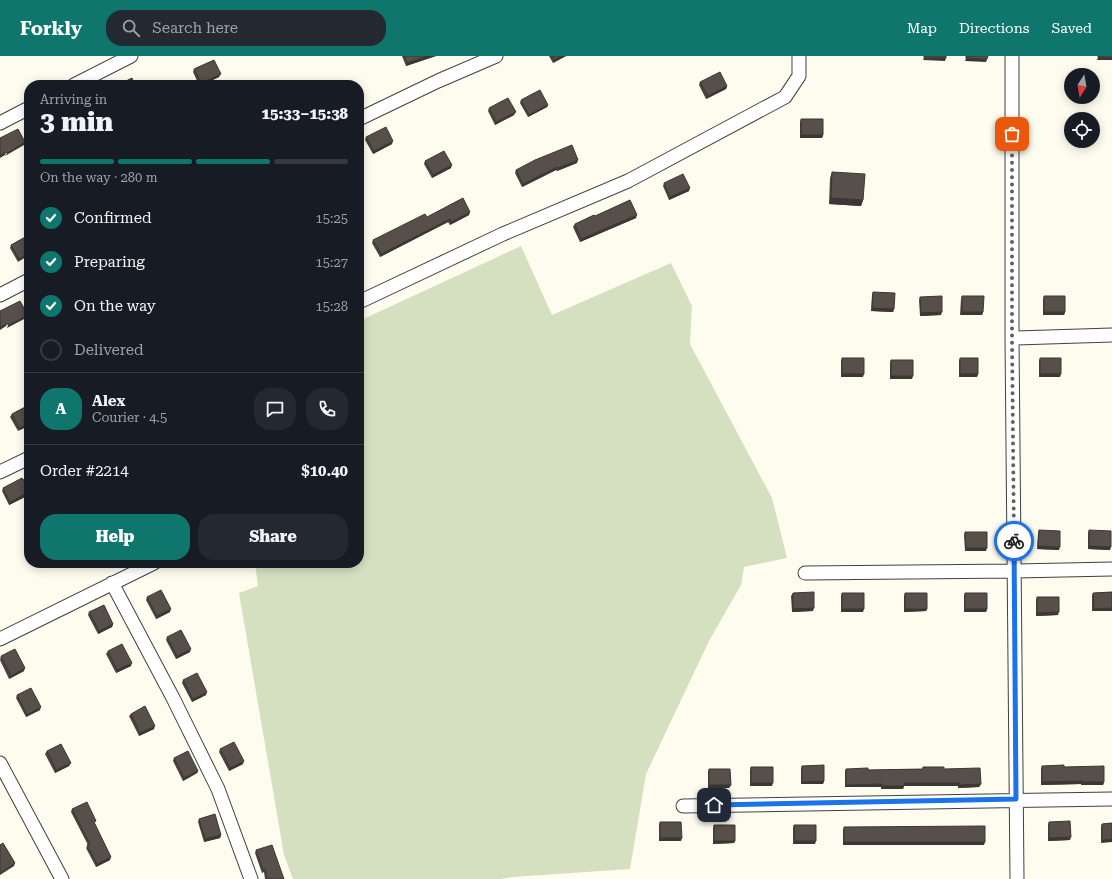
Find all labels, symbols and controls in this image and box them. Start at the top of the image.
search box [106,10,386,46]
text: Forkly [20,17,82,40]
icon: search [120,17,142,39]
text: Search here [152,19,238,37]
text: Map [907,20,937,36]
text: Directions [959,20,1029,36]
text: Saved [1051,20,1092,36]
north arrow [1064,68,1100,104]
map controls [1064,68,1100,148]
text: Arriving in [40,92,107,107]
text: 15:33–15:38 [262,105,348,123]
text: 3 min [40,107,113,137]
button: locate [1064,112,1100,148]
pin [995,117,1029,151]
icon: bag [1001,123,1023,145]
text: On the way · 280 m [40,170,157,185]
icon: check [40,207,62,229]
text: Confirmed [74,209,152,227]
text: 15:25 [316,211,348,226]
icon: check [40,251,62,273]
text: Preparing [74,253,145,271]
text: 15:27 [316,255,348,270]
icon: check [40,295,62,317]
text: On the way [74,297,156,315]
text: 15:28 [316,299,348,314]
text: Delivered [74,341,144,359]
button: chat [254,388,296,430]
button: phone [306,388,348,430]
text: Alex [92,392,125,410]
text: A [56,400,66,418]
text: Courier · 4.5 [92,410,167,425]
text: Order #2214 [40,462,129,480]
text: $10.40 [301,462,348,480]
button: Help [40,514,190,560]
button: Share [198,514,348,560]
courier [994,521,1034,561]
icon: bike [1003,530,1025,552]
pin [697,788,731,822]
icon: home [703,794,725,816]

